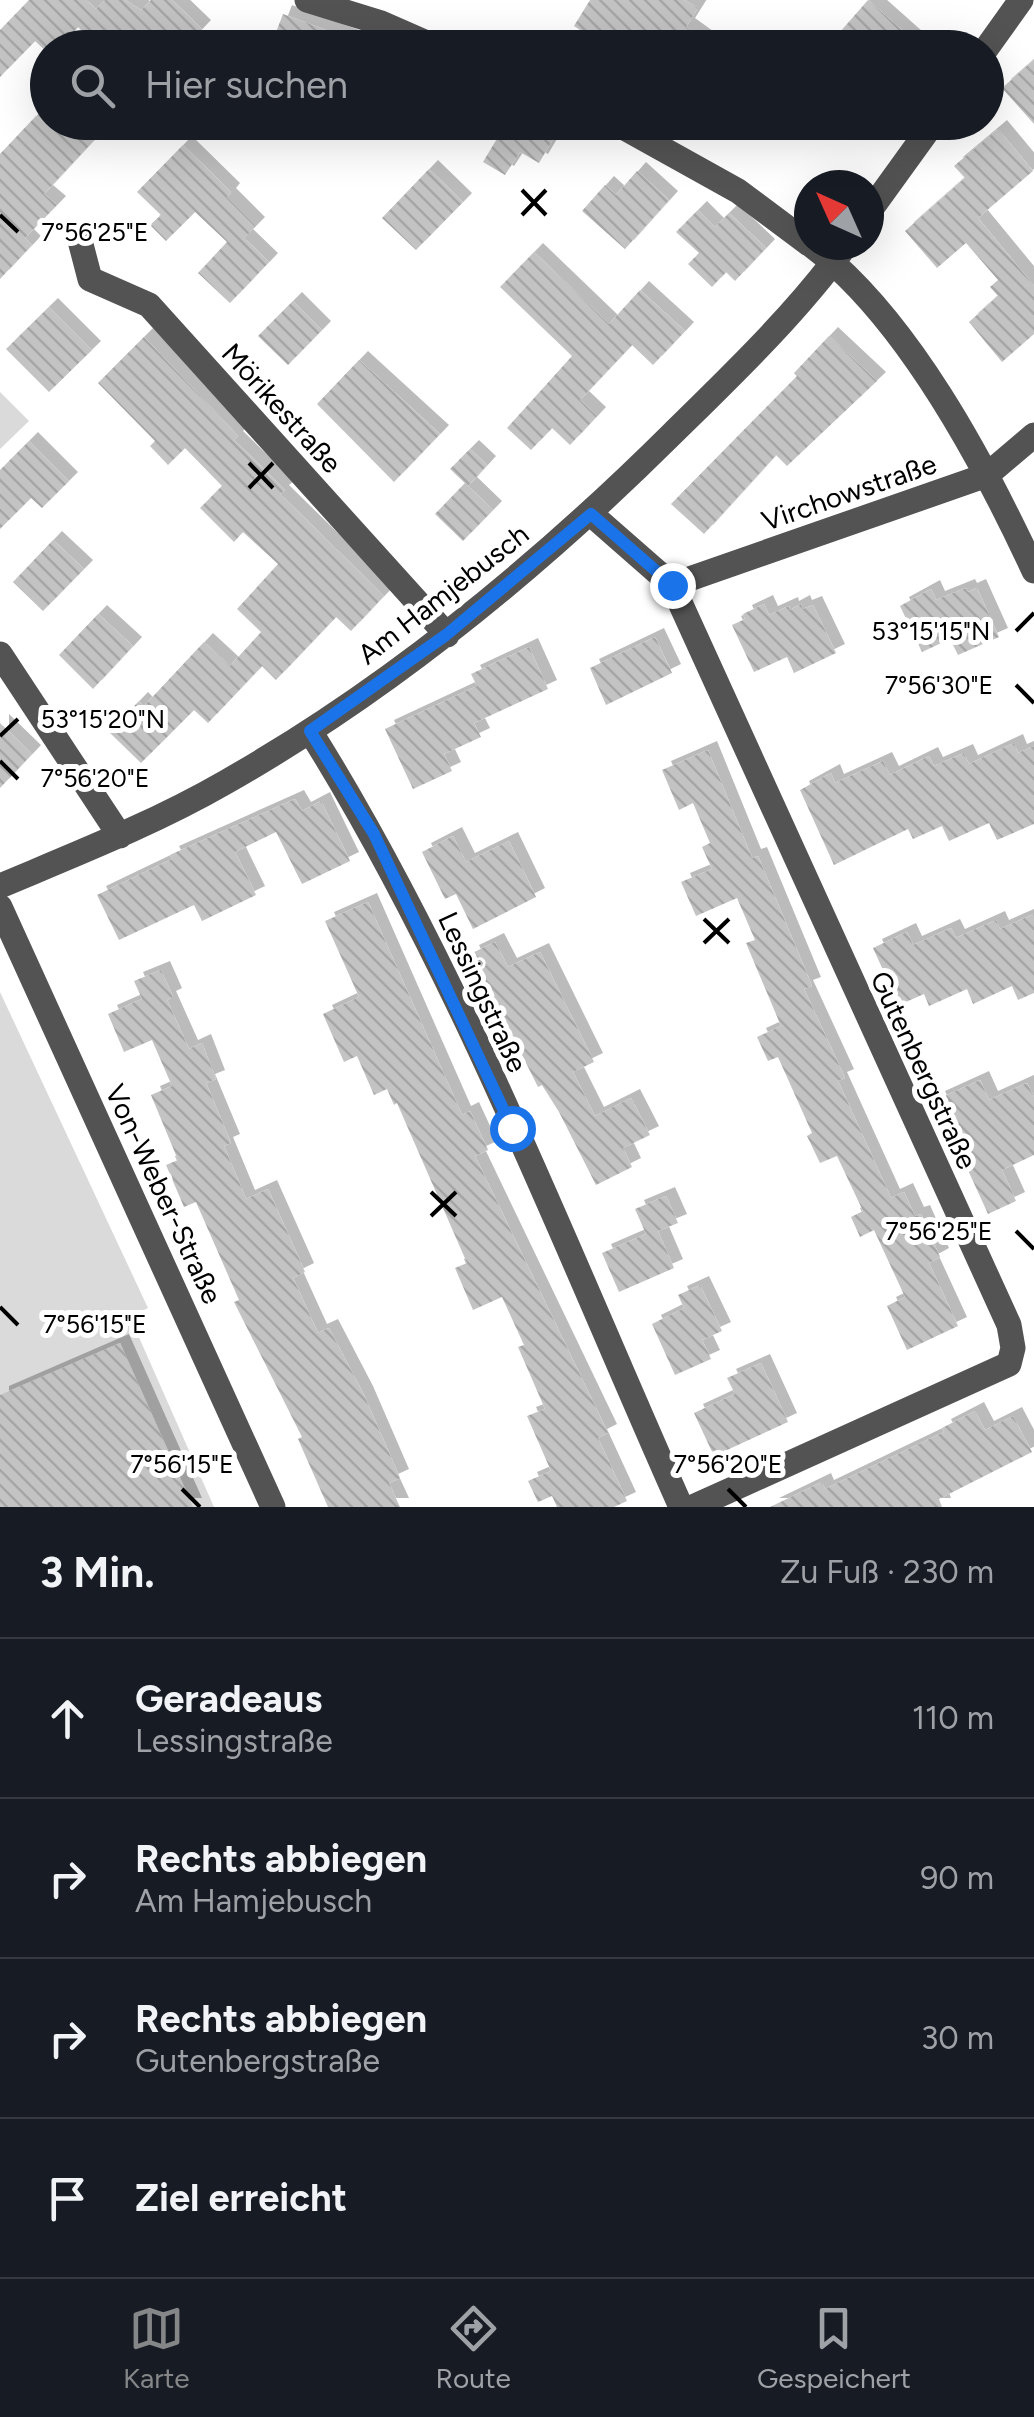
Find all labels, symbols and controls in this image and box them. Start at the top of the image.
search box [30,30,1004,140]
icon: search [65,58,120,113]
text: Hier suchen [145,62,348,108]
north arrow [794,170,884,260]
text: 7°56'25"E [41,217,149,247]
street label: Mörikestraße [215,336,349,480]
street label: Virchowstraße [757,446,941,538]
street label: Am Hamjebusch [351,517,535,671]
route end [650,563,696,609]
text: 53°15'15"N [872,616,990,646]
text: 7°56'30"E [885,670,993,700]
text: 53°15'20"N [41,704,165,734]
text: 7°56'20"E [41,763,149,793]
street label: Lessingstraße [431,906,535,1078]
street label: Gutenbergstraße [863,966,985,1174]
street label: Von-Weber-Straße [98,1079,230,1309]
route start [490,1106,536,1152]
text: 7°56'25"E [885,1216,993,1246]
text: 7°56'15"E [43,1309,147,1339]
text: 7°56'15"E [130,1449,234,1479]
text: 7°56'20"E [674,1449,782,1479]
text: 3 Min. [40,1547,155,1598]
text: Zu Fuß · 230 m [780,1553,994,1591]
text: Geradeaus [135,1676,322,1722]
icon: ahead [40,1691,95,1746]
text: 110 m [912,1699,994,1737]
text: Lessingstraße [135,1722,333,1760]
text: Rechts abbiegen [135,1836,427,1882]
icon: right [40,1851,95,1906]
text: 90 m [920,1859,994,1897]
text: Am Hamjebusch [135,1882,372,1920]
text: Rechts abbiegen [135,1996,427,2042]
icon: right [40,2011,95,2066]
text: 30 m [921,2019,994,2057]
text: Gutenbergstraße [135,2042,380,2080]
icon: arrive [40,2171,95,2226]
text: Ziel erreicht [135,2175,347,2221]
tab: Karte [123,2301,189,2395]
tab: Route [436,2301,511,2395]
tab: Gespeichert [757,2301,911,2395]

